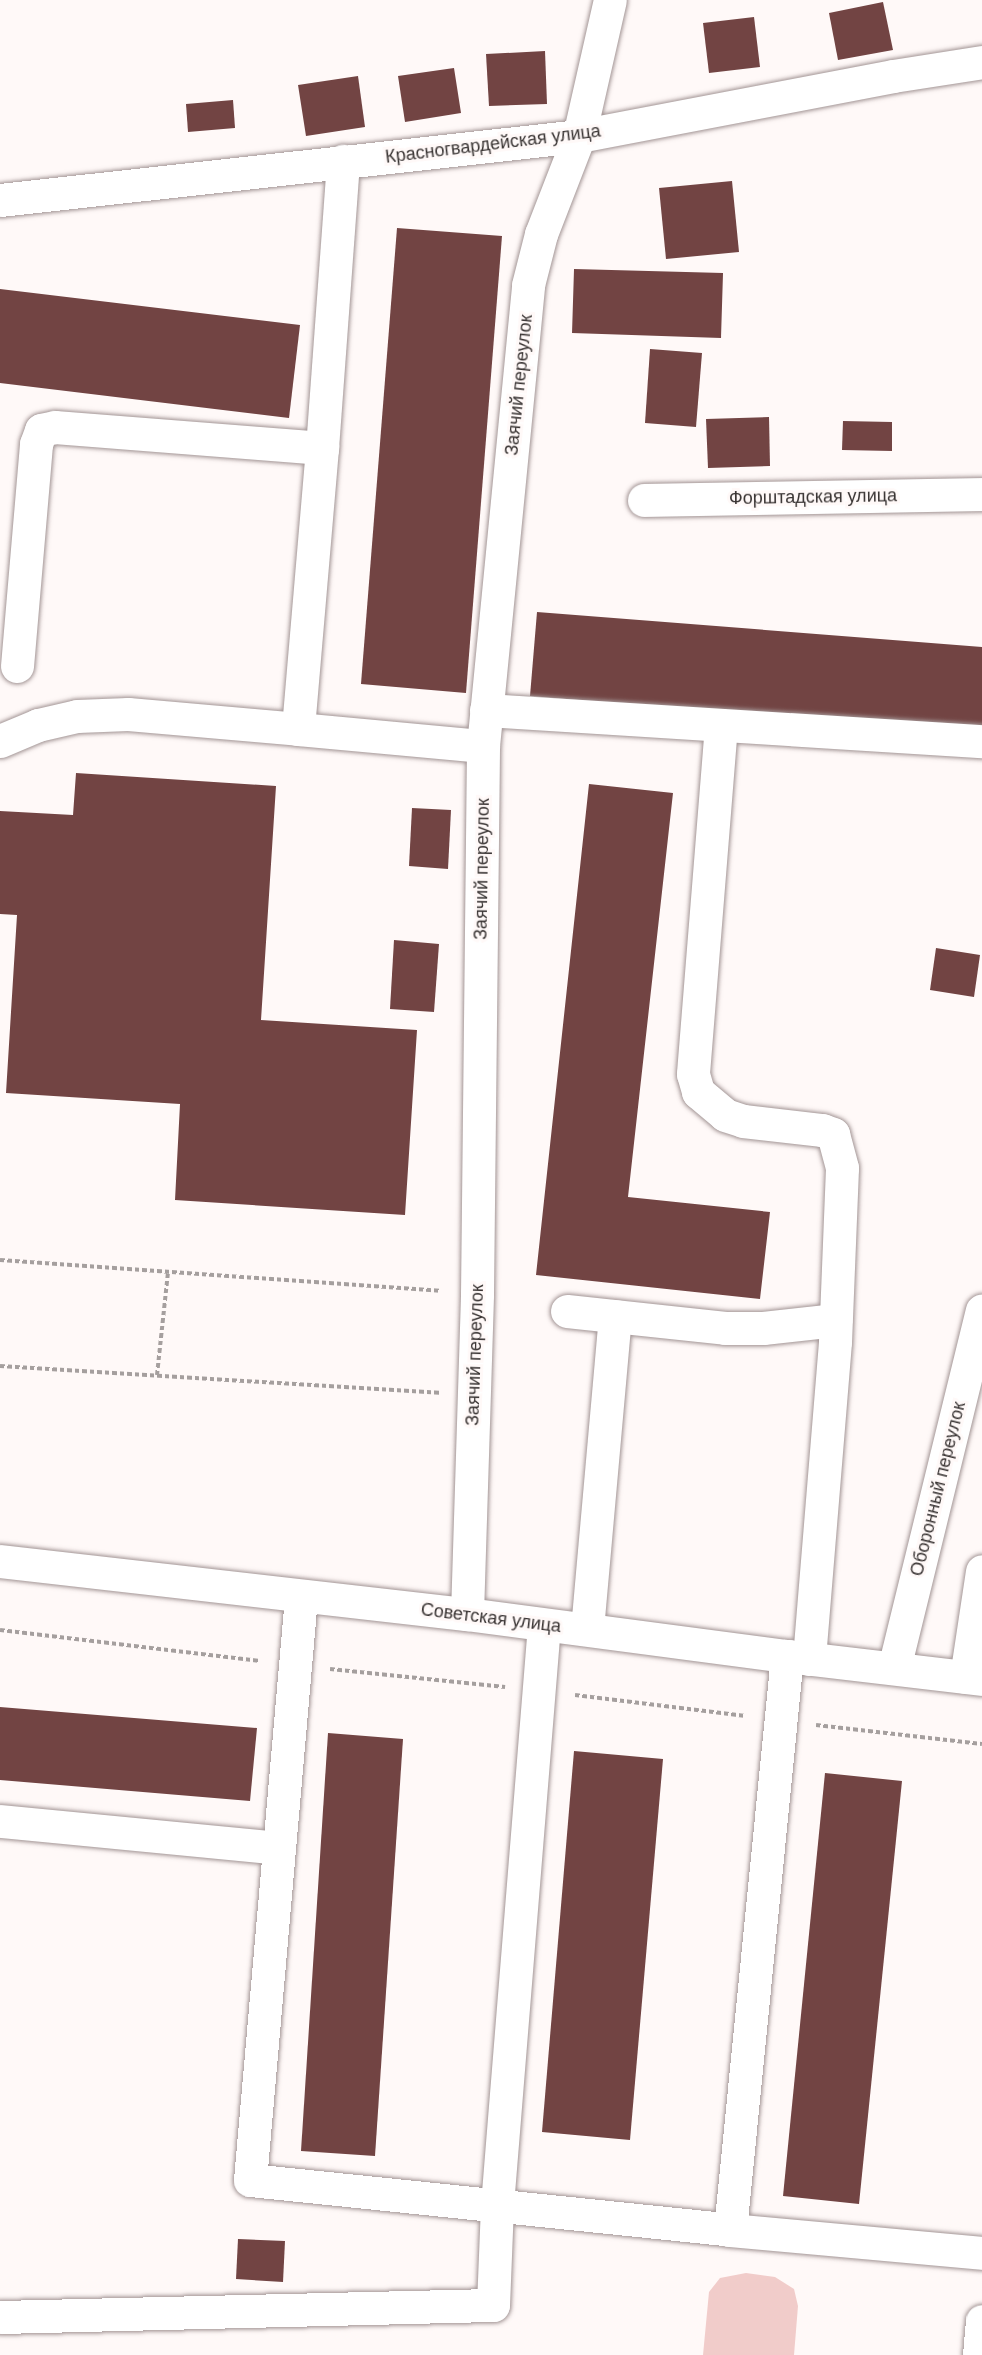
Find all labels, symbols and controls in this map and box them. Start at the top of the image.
street label: Красногвардейская улица [384,120,602,168]
street label: Заячий переулок [501,313,537,457]
street label: Форштадская улица [729,485,897,509]
street label: Заячий переулок [470,798,494,940]
street label: Заячий переулок [462,1284,488,1426]
street label: Оборонный переулок [906,1400,970,1578]
street label: Советская улица [420,1599,562,1637]

